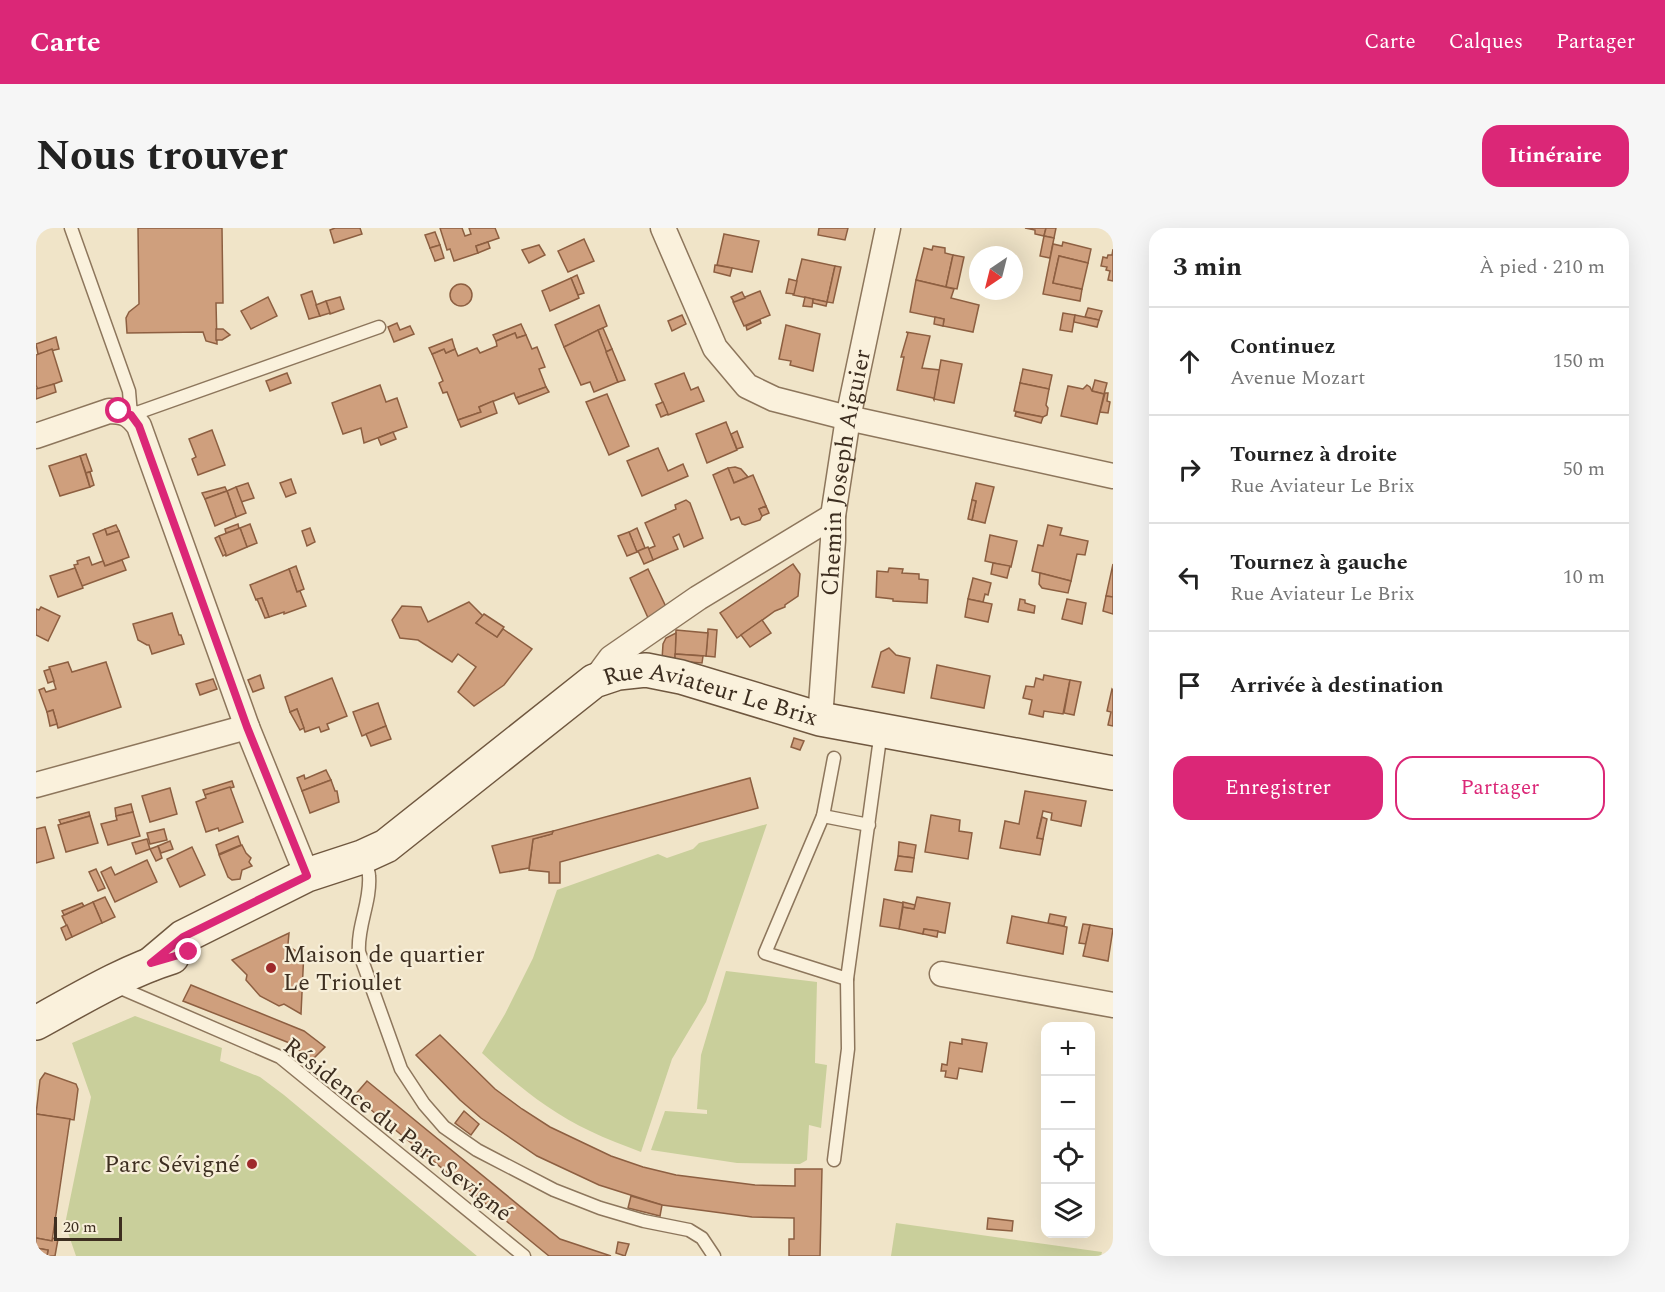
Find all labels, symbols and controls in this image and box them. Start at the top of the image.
text: Carte [30,21,101,64]
text: Carte [1364,26,1416,58]
text: Calques [1449,26,1523,58]
text: Partager [1556,26,1635,58]
text: Nous trouver [36,125,288,188]
button: Itinéraire [1482,125,1629,187]
north arrow [969,246,1023,300]
text: 3 min [1173,247,1242,287]
text: À pied · 210 m [1479,252,1605,282]
text: Continuez [1230,330,1336,363]
icon: ahead [1173,345,1206,378]
street label: Chemin Joseph Aiguier [812,346,881,597]
text: 150 m [1553,346,1605,376]
text: Avenue Mozart [1230,363,1365,393]
route start [105,397,131,423]
text: Tournez à droite [1230,438,1397,471]
icon: right [1173,453,1206,486]
text: 50 m [1563,454,1605,484]
text: Rue Aviateur Le Brix [1230,471,1414,501]
text: Tournez à gauche [1230,546,1408,579]
icon: left [1173,561,1206,594]
text: 10 m [1563,562,1605,592]
text: Rue Aviateur Le Brix [1230,579,1414,609]
street label: Rue Aviateur Le Brix [598,653,822,736]
icon: arrive [1173,669,1206,702]
text: Arrivée à destination [1230,669,1444,702]
button: Enregistrer [1173,756,1383,820]
button: Partager [1395,756,1605,820]
place label: Maison de quartier Le Trioulet [283,937,485,1001]
route end [175,938,201,964]
marker: Maison de quartier Le Trioulet [264,961,278,975]
map controls [1041,1022,1095,1238]
button: + [1041,1022,1095,1076]
street label: Résidence du Parc Sevigné [275,1029,520,1231]
button: − [1041,1076,1095,1130]
button: locate [1041,1130,1095,1184]
place label: Parc Sévigné [104,1147,240,1183]
marker: Parc Sévigné [245,1157,259,1171]
button: layers [1041,1184,1095,1238]
scale bar [54,1214,122,1242]
text: 20 m [63,1215,97,1239]

